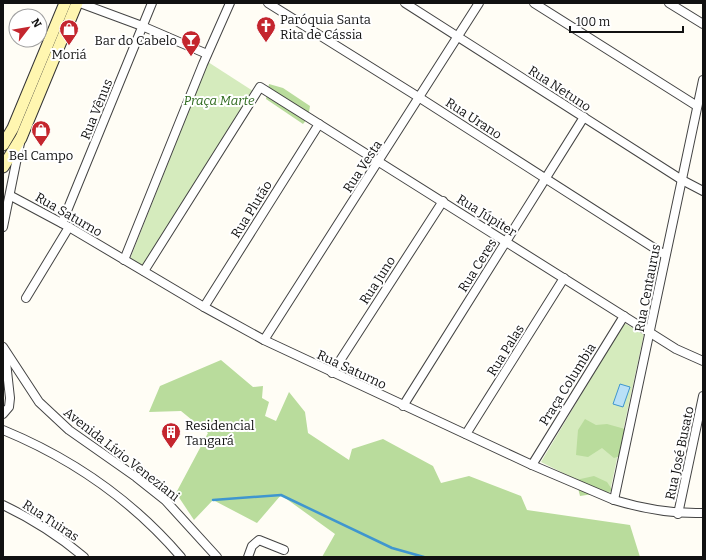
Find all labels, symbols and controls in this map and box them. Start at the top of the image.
north arrow [8,8,48,48]
scale bar [570,8,683,34]
place label: Paróquia Santa Rita de Cássia [280,12,371,42]
church icon: Paróquia Santa Rita de Cássia [255,15,277,43]
text: 100 m [576,15,611,29]
text: N [28,16,44,31]
shop icon: Moriá [58,18,80,46]
bar icon: Bar do Cabelo [180,29,202,57]
place label: Bar do Cabelo [95,33,177,48]
place label: Moriá [51,47,87,62]
street label: Rua Netuno [526,63,594,114]
street label: Rua Vênus [78,77,115,142]
park label: Praça Marte [183,93,255,108]
street label: Rua Urano [443,95,505,142]
shop icon: Bel Campo [30,119,52,147]
street label: Rua Vesta [340,137,385,195]
place label: Bel Campo [9,148,73,163]
street label: Rua Plutão [228,178,275,241]
street label: Rua Saturno [33,189,105,240]
street label: Rua Júpiter [454,191,519,240]
street label: Rua Ceres [455,236,500,295]
street label: Rua Centaurus [632,243,663,333]
street label: Rua Juno [356,254,398,307]
street label: Rua Palas [484,322,527,379]
street label: Praça Columbia [536,340,599,428]
street label: Rua Saturno [315,347,389,392]
street label: Avenida Lívio Veneziani [61,405,183,504]
street label: Rua José Busato [662,405,697,501]
place label: Residencial Tangará [185,418,255,448]
building icon: Residencial Tangará [160,421,182,449]
street label: Rua Tuiras [20,497,82,544]

